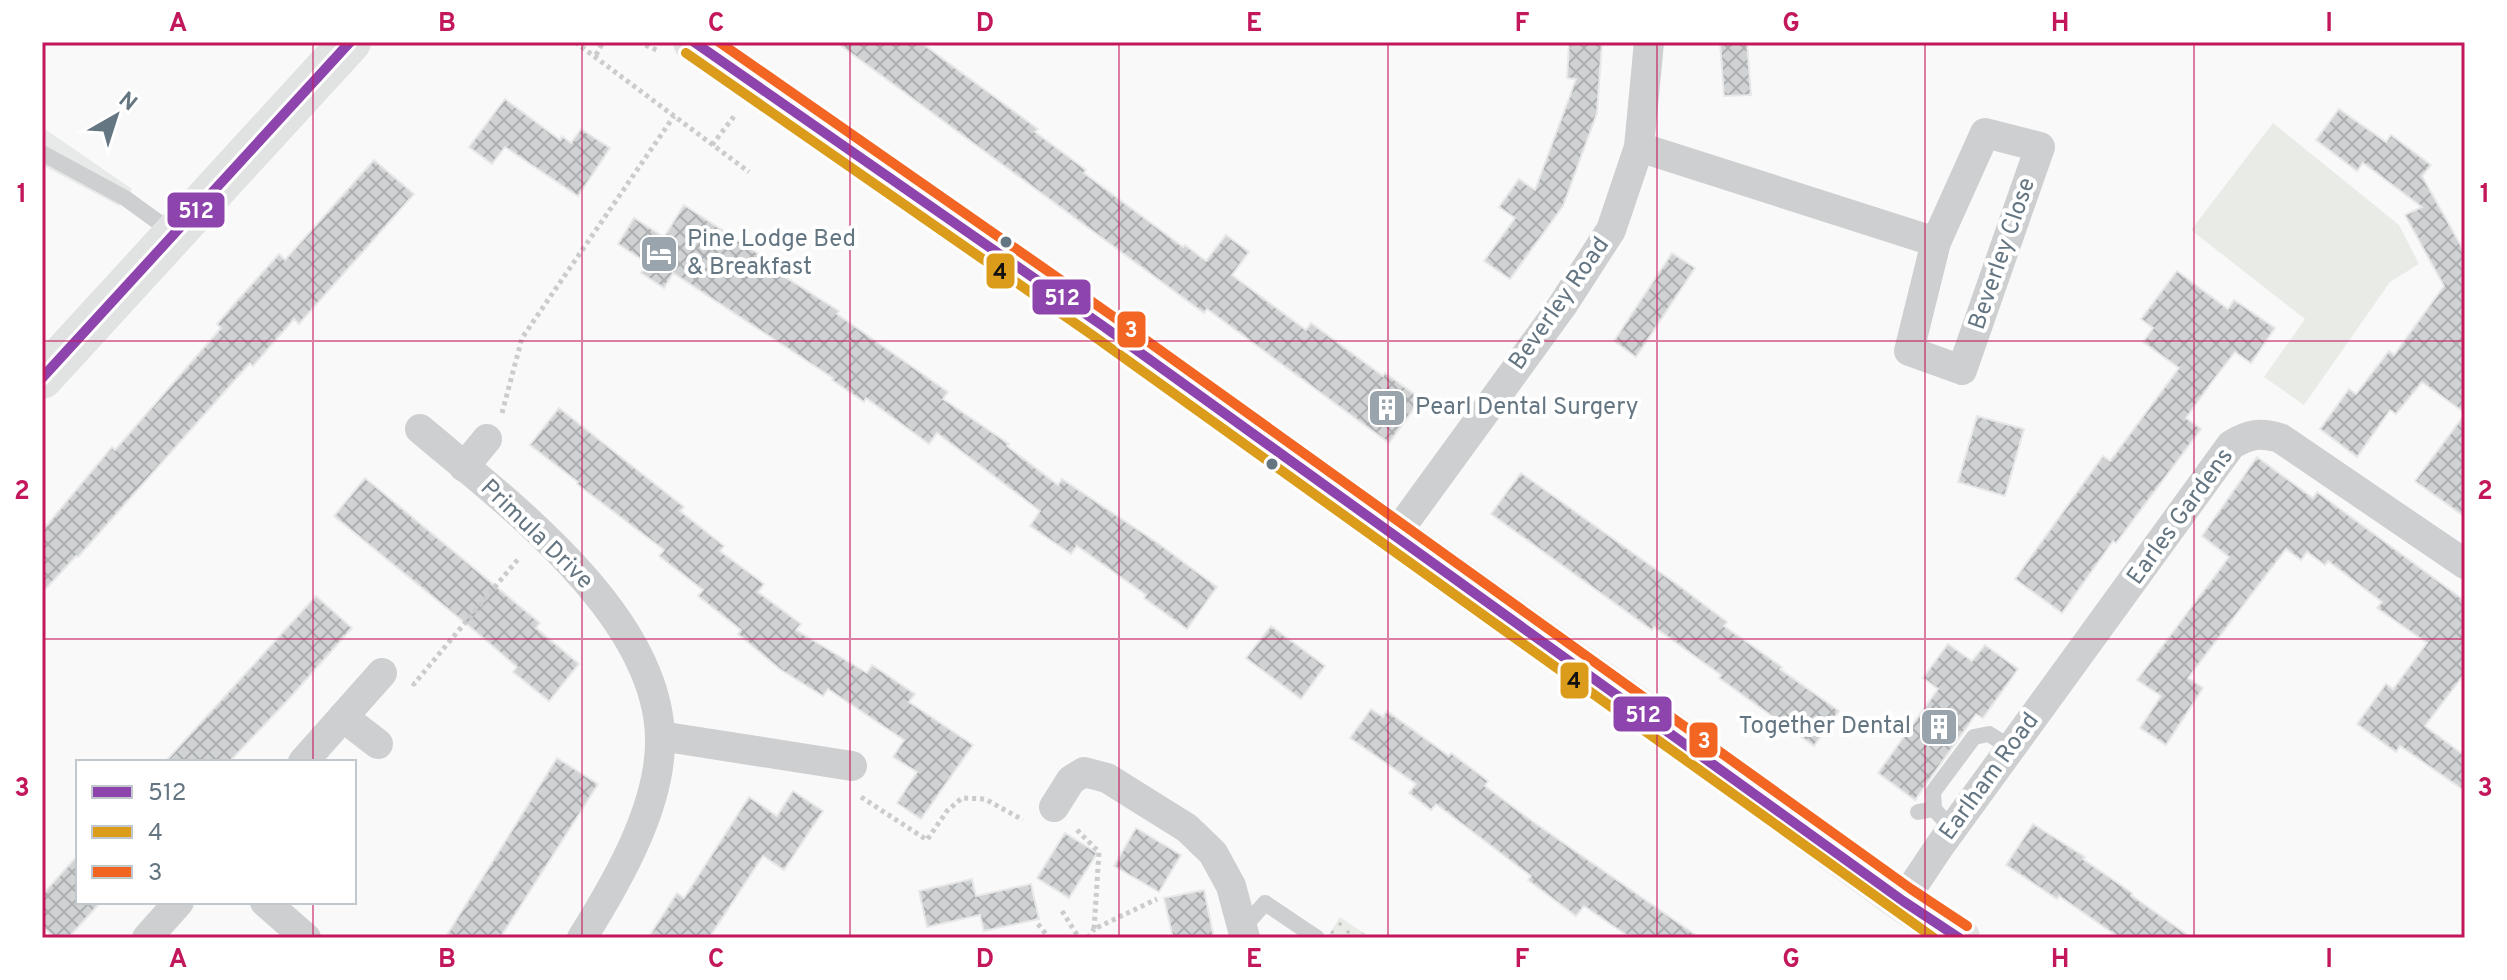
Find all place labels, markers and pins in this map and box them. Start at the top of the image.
place label: Pine Lodge Bed & Breakfast [687,225,856,283]
hotel icon: Pine Lodge Bed & Breakfast [638,233,680,275]
unlabelled marker [998,234,1014,250]
building icon: Pearl Dental Surgery [1366,387,1408,429]
place label: Pearl Dental Surgery [1415,393,1638,423]
unlabelled marker [1264,456,1280,472]
building icon: Together Dental [1918,706,1960,748]
place label: Together Dental [1739,712,1911,742]

